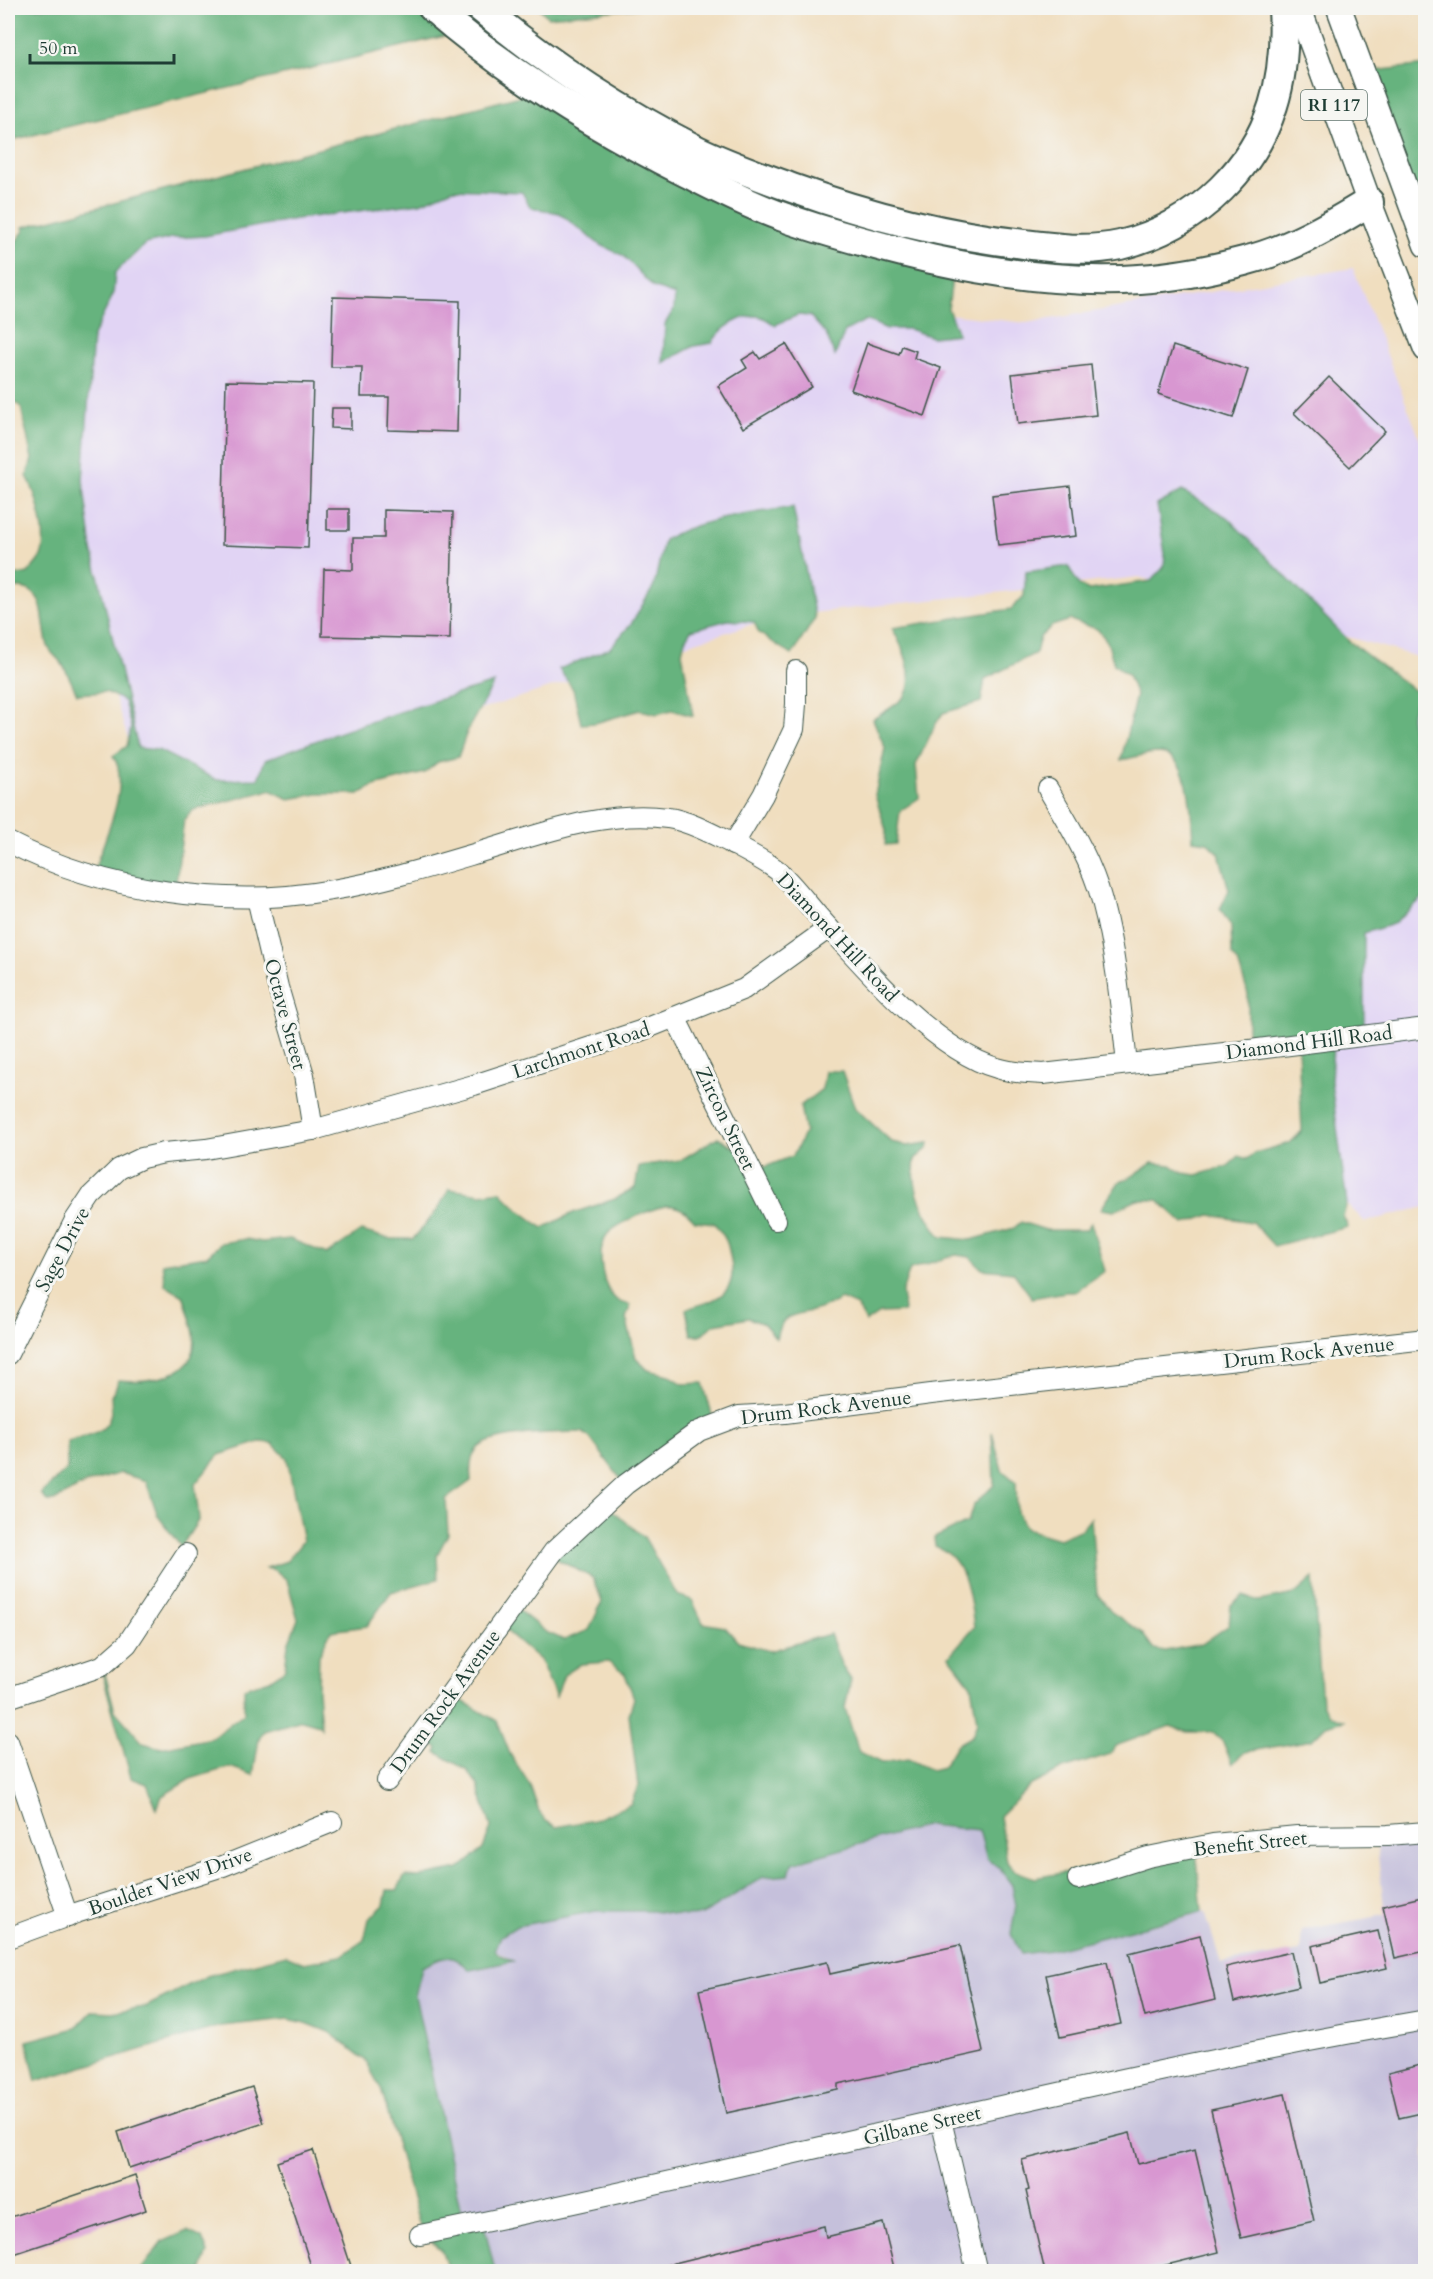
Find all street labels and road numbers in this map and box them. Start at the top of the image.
road number: RI 117 [1301,90,1367,120]
street label: Diamond Hill Road [771,867,905,1008]
street label: Octave Street [258,956,313,1073]
street label: Larchmont Road [509,1015,654,1085]
street label: Diamond Hill Road [1224,1019,1394,1066]
street label: Zircon Street [689,1062,763,1175]
street label: Sage Drive [29,1202,96,1296]
street label: Drum Rock Avenue [1222,1330,1396,1375]
street label: Drum Rock Avenue [739,1384,913,1431]
street label: Drum Rock Avenue [384,1624,507,1779]
street label: Benefit Street [1192,1824,1309,1863]
street label: Boulder View Drive [84,1841,256,1922]
street label: Gilbane Street [861,2099,984,2152]

